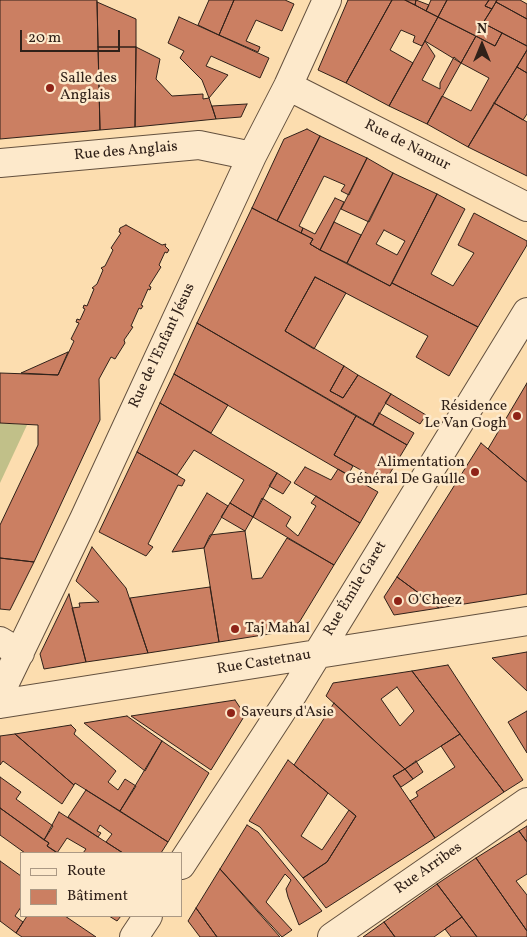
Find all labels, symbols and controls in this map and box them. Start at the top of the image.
scale bar [22,20,122,52]
north arrow [457,20,507,70]
text: N [477,20,487,39]
text: 20 m [28,28,61,49]
place label: Salle des Anglais [60,70,117,105]
marker: Salle des Anglais [44,82,56,94]
street label: Rue de Namur [361,117,453,175]
street label: Rue des Anglais [73,139,179,165]
street label: Rue de l'Enfant Jésus [126,281,200,411]
place label: Résidence Le Van Gogh [425,398,507,433]
marker: Résidence Le Van Gogh [511,410,523,422]
place label: Alimentation Général De Gaulle [346,454,465,489]
marker: Alimentation Général De Gaulle [469,466,481,478]
street label: Rue Émile Garet [321,538,391,640]
place label: O'Cheez [408,592,462,610]
marker: O'Cheez [392,595,404,607]
place label: Taj Mahal [245,620,310,638]
marker: Taj Mahal [229,623,241,635]
street label: Rue Castetnau [216,647,312,679]
place label: Saveurs d'Asie [241,704,334,722]
marker: Saveurs d'Asie [225,707,237,719]
street label: Rue Arribes [392,839,466,899]
legend [20,852,182,917]
text: Route [67,861,106,882]
text: Bâtiment [67,886,128,907]

